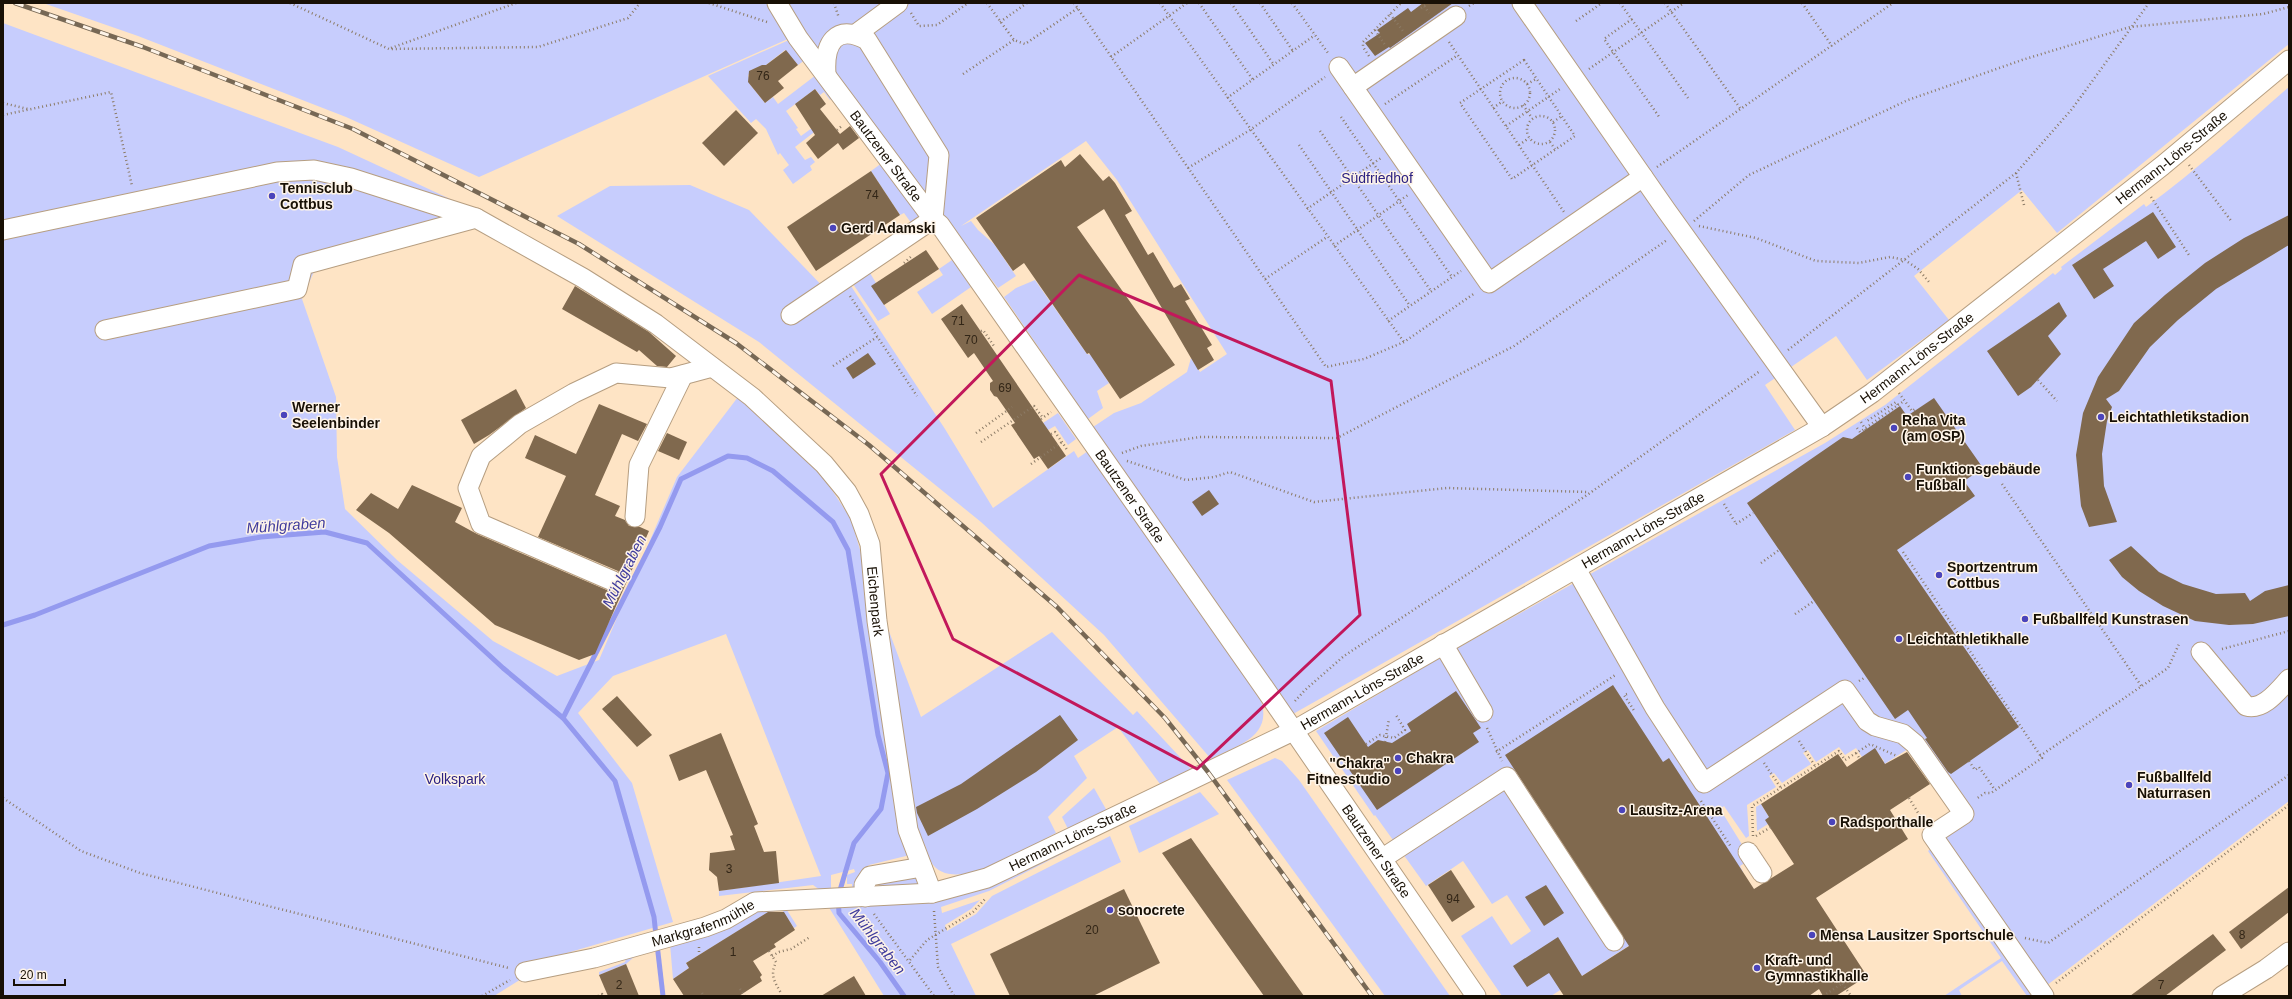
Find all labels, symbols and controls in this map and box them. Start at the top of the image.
house number: 76 [756,69,770,83]
street label: Bautzener Straße [847,107,925,205]
street label: Hermann-Löns-Straße [2112,107,2231,207]
park label: Südfriedhof [1341,170,1413,186]
place label: Tennisclub Cottbus [280,180,353,212]
house number: 74 [865,188,879,202]
marker: Tennisclub Cottbus [267,191,277,201]
place label: Gerd Adamski [841,220,935,236]
marker: Gerd Adamski [828,223,838,233]
street label: Hermann-Löns-Straße [1857,308,1977,407]
house number: 71 [951,314,965,328]
house number: 70 [964,333,978,347]
house number: 69 [998,381,1012,395]
place label: Werner Seelenbinder [292,399,380,431]
place label: Leichtathletikstadion [2109,409,2249,425]
marker: Werner Seelenbinder [279,410,289,420]
place label: Reha Vita (am OSP) [1902,412,1966,444]
marker: Leichtathletikstadion [2096,412,2106,422]
marker: Reha Vita (am OSP) [1889,423,1899,433]
street label: Bautzener Straße [1092,447,1168,546]
place label: Funktionsgebäude Fußball [1916,461,2041,493]
marker: Funktionsgebäude Fußball [1903,472,1913,482]
street label: Hermann-Löns-Straße [1578,488,1708,572]
water label: Mühlgraben [246,514,326,536]
water label: Mühlgraben [598,532,650,610]
place label: Sportzentrum Cottbus [1947,559,2038,591]
street label: Eichenpark [864,566,887,638]
marker: Sportzentrum Cottbus [1934,570,1944,580]
place label: Fußballfeld Kunstrasen [2033,611,2189,627]
marker: Fußballfeld Kunstrasen [2020,614,2030,624]
place label: Leichtathletikhalle [1907,631,2029,647]
marker: Leichtathletikhalle [1894,634,1904,644]
street label: Hermann-Löns-Straße [1298,650,1427,733]
place label: Chakra [1406,750,1454,766]
marker: Chakra [1393,753,1403,763]
place label: "Chakra" Fitnesstudio [1307,755,1390,787]
marker: "Chakra" Fitnesstudio [1393,766,1403,776]
place label: Fußballfeld Naturrasen [2137,769,2212,801]
park label: Volkspark [425,771,486,787]
marker: Fußballfeld Naturrasen [2124,780,2134,790]
street label: Hermann-Löns-Straße [1006,799,1139,874]
street label: Bautzener Straße [1339,801,1414,901]
place label: Lausitz-Arena [1630,802,1723,818]
marker: Lausitz-Arena [1617,805,1627,815]
place label: Radsporthalle [1840,814,1934,830]
marker: Radsporthalle [1827,817,1837,827]
house number: 3 [726,862,733,876]
house number: 94 [1446,892,1460,906]
street label: Markgrafenmühle [650,896,757,950]
place label: sonocrete [1118,902,1185,918]
water label: Mühlgraben [847,905,909,977]
marker: sonocrete [1105,905,1115,915]
house number: 20 [1085,923,1099,937]
place label: Mensa Lausitzer Sportschule [1820,927,2014,943]
house number: 8 [2239,928,2246,942]
marker: Mensa Lausitzer Sportschule [1807,930,1817,940]
house number: 1 [730,945,737,959]
place label: Kraft- und Gymnastikhalle [1765,952,1869,984]
scale bar [14,961,65,987]
marker: Kraft- und Gymnastikhalle [1752,963,1762,973]
text: 20 m [20,968,47,982]
house number: 2 [616,978,623,992]
house number: 7 [2158,978,2165,992]

